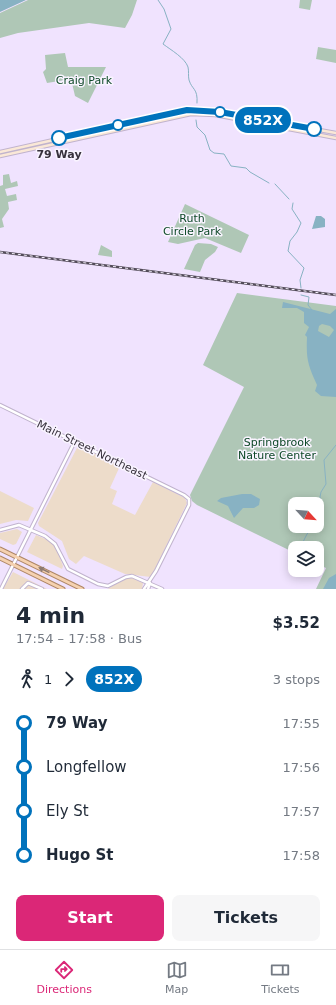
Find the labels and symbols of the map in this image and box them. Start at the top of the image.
park label: Craig Park [56,74,113,87]
unlabelled marker [214,106,226,118]
line badge: 852X [235,107,291,133]
unlabelled marker [112,119,124,131]
unlabelled marker [306,121,322,137]
marker: 79 Way [51,130,67,146]
place label: 79 Way [36,148,82,161]
park label: Ruth Circle Park [163,212,222,238]
street label: Main Street Northeast [35,418,150,483]
park label: Springbrook Nature Center [238,436,316,462]
north arrow [288,497,324,533]
one-way arrow [38,567,49,573]

